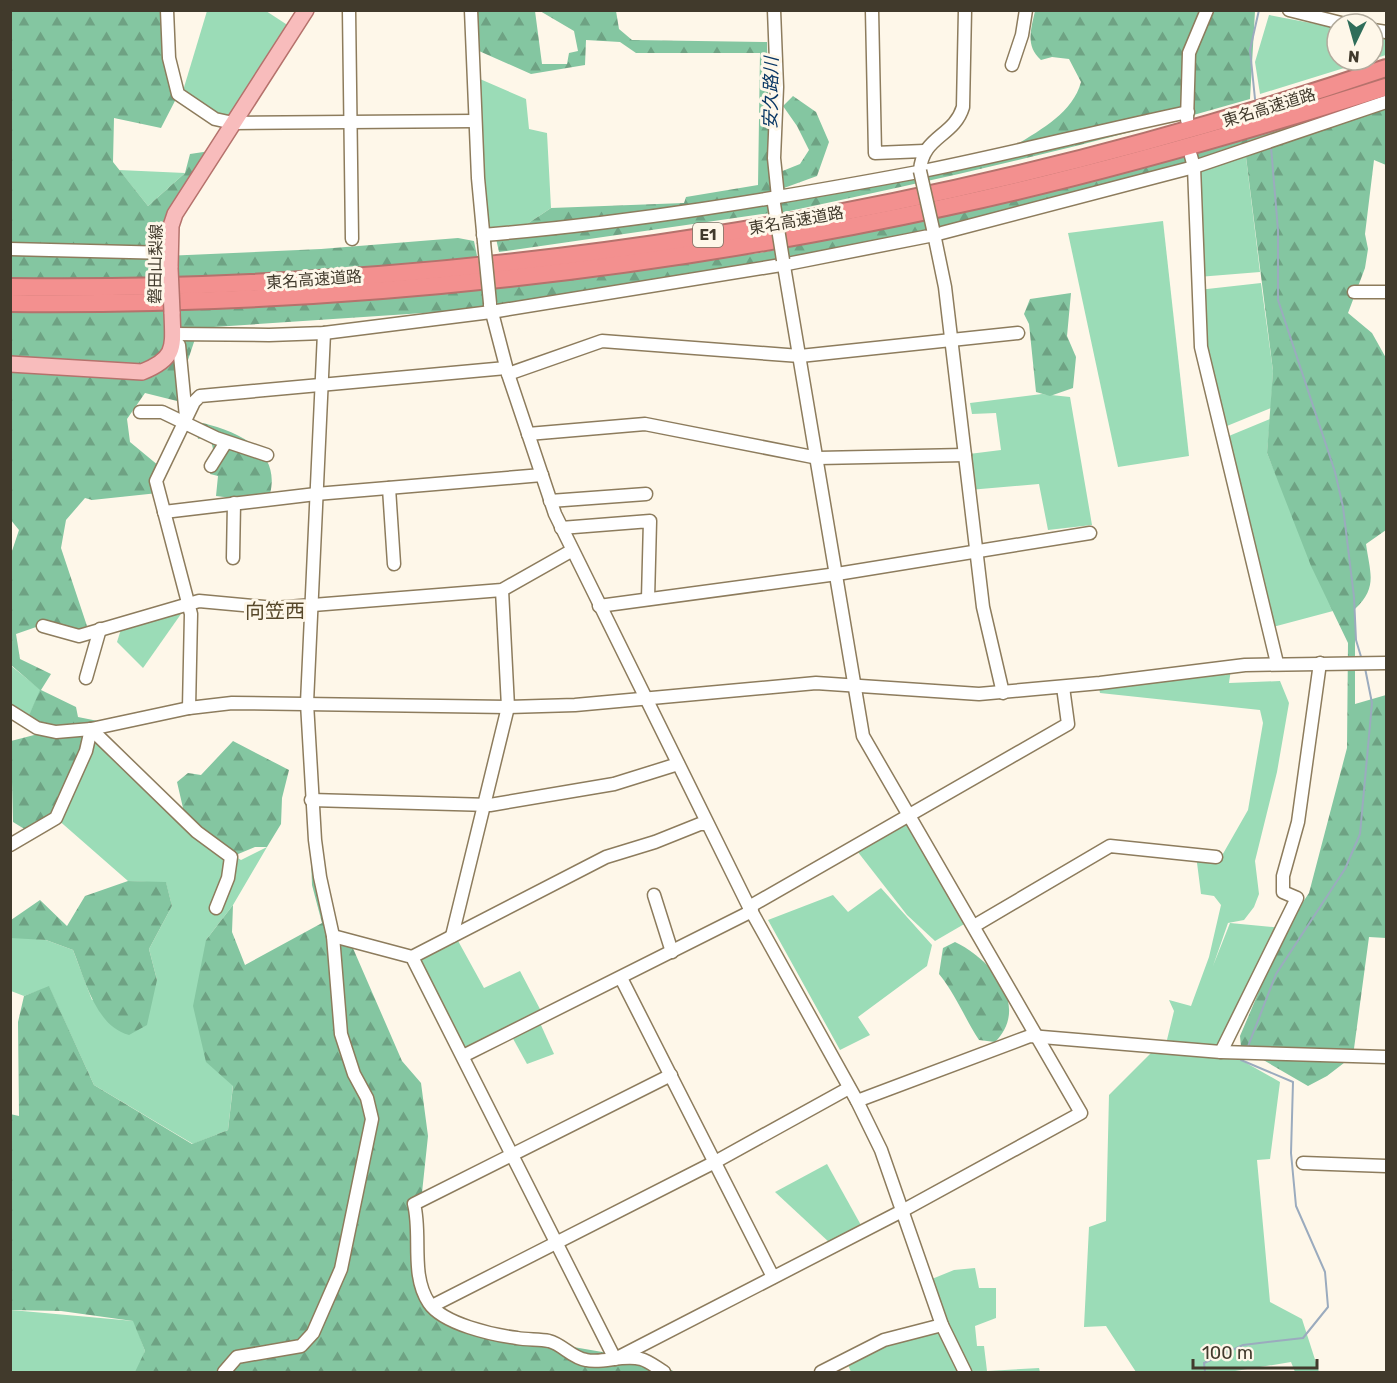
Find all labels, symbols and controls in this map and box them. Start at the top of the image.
north arrow [1325,12,1385,72]
text: N [1347,46,1360,66]
water label: 安久路川 [759,55,783,129]
street label: 東名高速道路 [1220,84,1318,131]
street label: 東名高速道路 [747,203,845,238]
road number: E1 [693,223,723,247]
street label: 磐田山梨線 [145,224,166,304]
street label: 東名高速道路 [265,267,363,292]
district label: 向笠西 [245,599,305,623]
scale bar [1193,1332,1318,1370]
text: 100 m [1202,1342,1253,1364]

